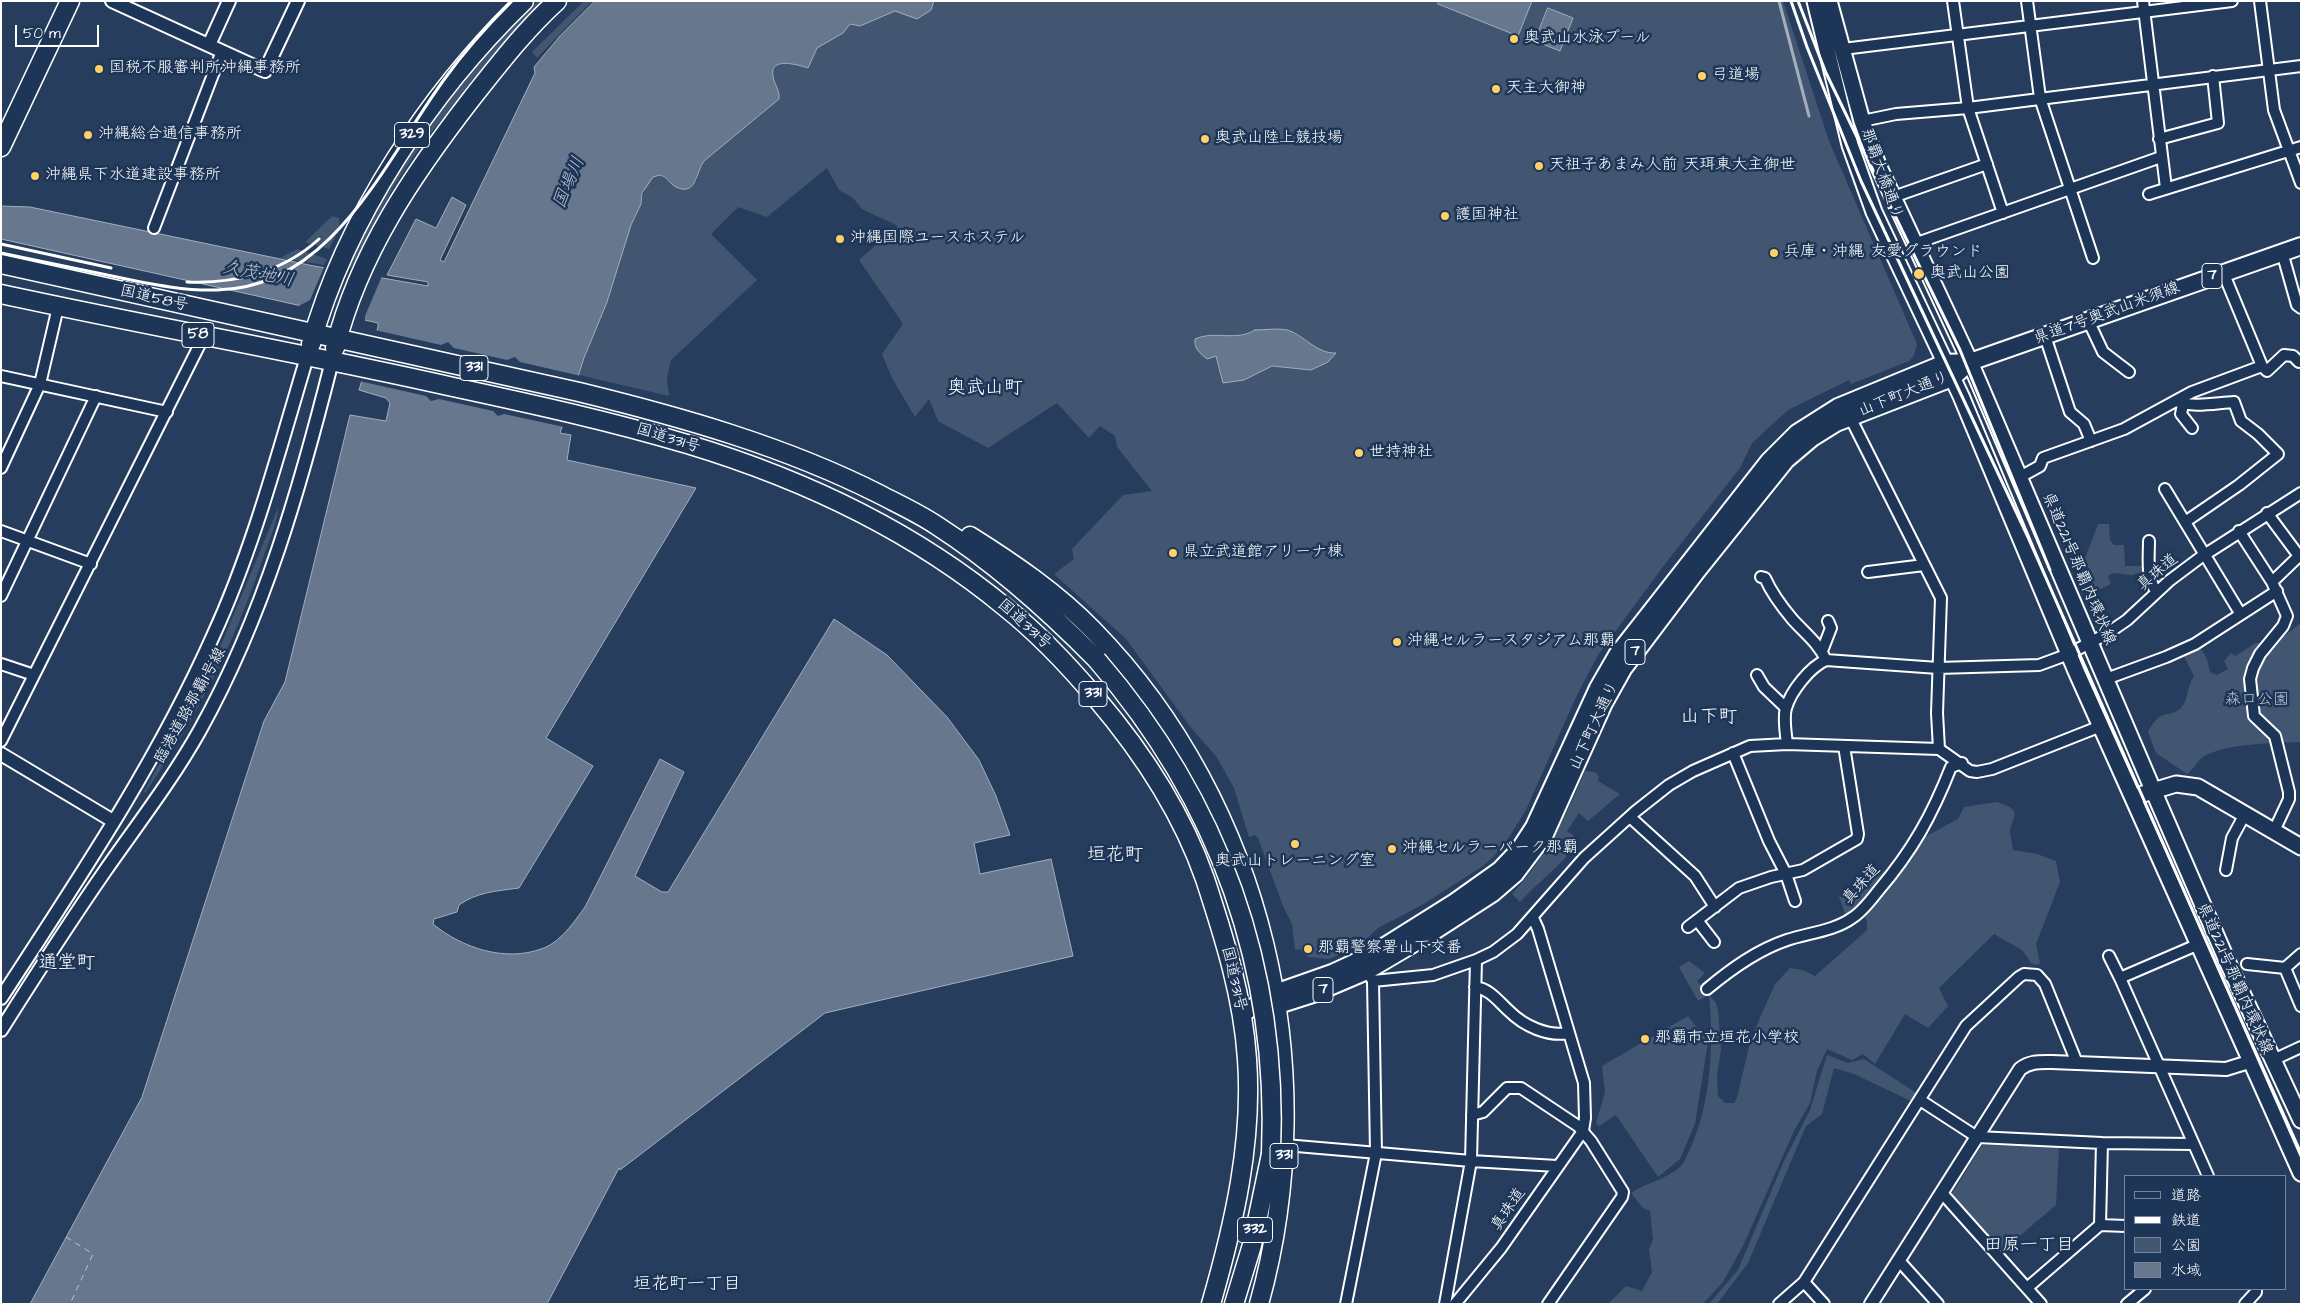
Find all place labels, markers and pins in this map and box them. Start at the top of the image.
place label: 奥武山水泳プール [1524,29,1651,49]
marker: 奥武山水泳プール [1508,33,1520,45]
place label: 国税不服審判所沖縄事務所 [109,59,301,79]
marker: 国税不服審判所沖縄事務所 [93,63,105,75]
place label: 弓道場 [1712,66,1760,86]
marker: 弓道場 [1696,70,1708,82]
place label: 天主大御神 [1506,79,1586,99]
marker: 天主大御神 [1490,83,1502,95]
place label: 沖縄総合通信事務所 [98,125,242,145]
marker: 沖縄総合通信事務所 [82,129,94,141]
place label: 奥武山陸上競技場 [1215,129,1343,149]
marker: 奥武山陸上競技場 [1199,133,1211,145]
place label: 天祖子あまみ人前 天珥東大主御世 [1549,156,1795,176]
marker: 天祖子あまみ人前 天珥東大主御世 [1533,160,1545,172]
place label: 沖縄県下水道建設事務所 [45,166,221,186]
marker: 沖縄県下水道建設事務所 [29,170,41,182]
place label: 護国神社 [1455,206,1519,226]
marker: 護国神社 [1439,210,1451,222]
place label: 沖縄国際ユースホステル [850,229,1025,249]
marker: 沖縄国際ユースホステル [834,233,846,245]
place label: 兵庫・沖縄 友愛グラウンド [1784,243,1982,263]
marker: 兵庫・沖縄 友愛グラウンド [1768,247,1780,259]
place label: 奥武山公園 [1930,264,2010,284]
marker: 奥武山公園 [1912,267,1926,281]
place label: 世持神社 [1369,443,1433,463]
marker: 世持神社 [1353,447,1365,459]
place label: 県立武道館アリーナ棟 [1183,543,1343,563]
marker: 県立武道館アリーナ棟 [1167,547,1179,559]
place label: 沖縄セルラースタジアム那覇 [1407,632,1615,652]
marker: 沖縄セルラースタジアム那覇 [1391,636,1403,648]
marker: 奥武山トレーニング室 [1289,838,1301,850]
place label: 沖縄セルラーパーク那覇 [1402,839,1578,859]
marker: 沖縄セルラーパーク那覇 [1386,843,1398,855]
place label: 奥武山トレーニング室 [1215,852,1375,872]
place label: 那覇警察署山下交番 [1318,939,1462,959]
marker: 那覇警察署山下交番 [1302,943,1314,955]
place label: 那覇市立垣花小学校 [1655,1029,1799,1049]
marker: 那覇市立垣花小学校 [1639,1033,1651,1045]

